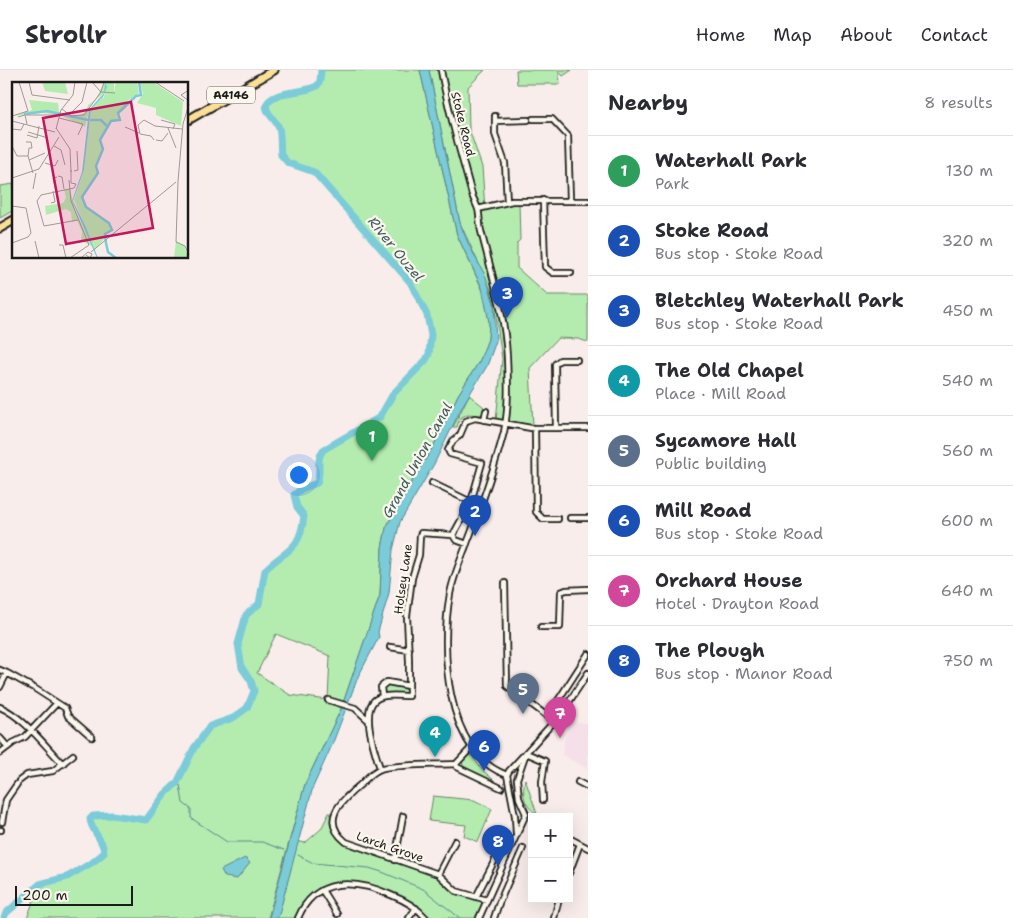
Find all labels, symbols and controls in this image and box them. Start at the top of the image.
text: Strollr [25,19,107,51]
text: Home [696,23,745,47]
text: Map [773,23,812,47]
text: About [840,23,893,47]
text: Contact [921,23,988,47]
inset map [12,82,189,259]
road number: A4146 [207,86,255,104]
text: Nearby [608,89,688,117]
street label: Stoke Road [447,90,479,158]
text: 8 results [924,92,993,113]
text: Waterhall Park [655,148,807,173]
text: 1 [620,160,628,181]
text: 130 m [946,160,993,181]
text: Park [655,173,689,194]
water label: River Ouzel [364,213,428,285]
text: Stoke Road [655,218,769,243]
text: 2 [618,230,630,251]
text: 320 m [942,230,993,251]
text: Bus stop · Stoke Road [655,243,823,264]
pin: 3 [491,277,523,318]
text: Bletchley Waterhall Park [655,288,904,313]
text: 3 [618,300,630,321]
text: 450 m [942,300,993,321]
text: Bus stop · Stoke Road [655,313,823,334]
text: The Old Chapel [655,358,804,383]
text: 4 [618,370,630,391]
text: 540 m [942,370,993,391]
text: Place · Mill Road [655,383,786,404]
water label: Grand Union Canal [378,399,456,521]
pin: 1 [356,420,388,461]
text: Sycamore Hall [655,428,797,453]
text: 5 [619,440,629,461]
text: 560 m [942,440,993,461]
text: Public building [655,453,767,474]
your location [286,462,312,488]
pin: 2 [459,495,491,536]
text: Mill Road [655,498,752,523]
text: 6 [618,510,630,531]
text: 600 m [941,510,993,531]
text: Bus stop · Stoke Road [655,523,823,544]
street label: Holsey Lane [390,543,416,615]
text: Orchard House [655,568,803,593]
text: 7 [618,580,630,601]
text: 640 m [941,580,993,601]
text: Hotel · Drayton Road [655,593,819,614]
text: The Plough [655,638,765,663]
text: 8 [618,650,630,671]
text: 750 m [942,650,993,671]
text: Bus stop · Manor Road [655,663,833,684]
pin: 5 [507,673,539,714]
pin: 7 [544,697,576,738]
pin: 4 [419,716,451,757]
pin: 6 [468,730,500,771]
map controls [528,813,573,903]
button: + [528,813,573,858]
pin: 8 [482,825,514,866]
street label: Larch Grove [354,828,426,866]
button: − [528,858,573,903]
scale bar [15,883,132,906]
text: 200 m [22,886,68,904]

